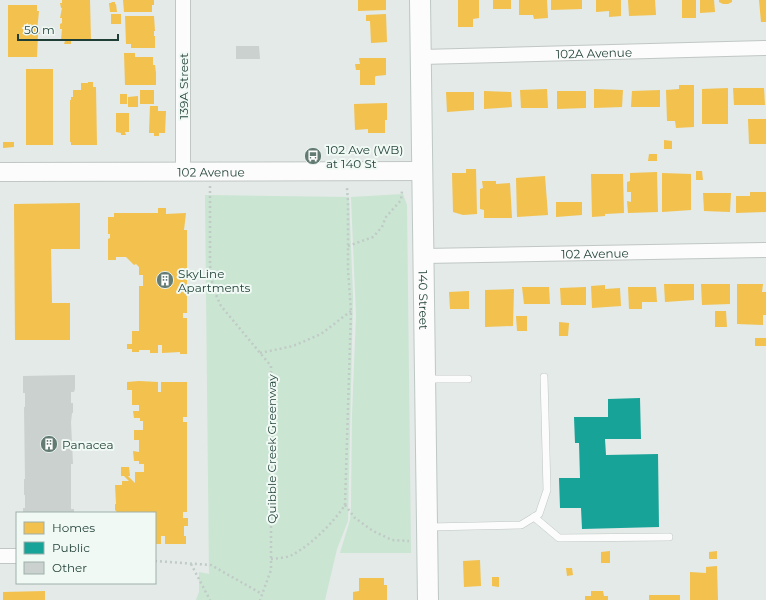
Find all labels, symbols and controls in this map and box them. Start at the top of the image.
scale bar [18,16,118,42]
text: 50 m [24,22,55,37]
street label: 102A Avenue [556,44,632,61]
street label: 139A Street [176,53,191,119]
place label: 102 Ave (WB) at 140 St [326,142,403,171]
bus stop icon: 102 Ave (WB) at 140 St [303,146,323,166]
street label: 102 Avenue [177,164,245,179]
street label: 102 Avenue [561,245,629,261]
place label: SkyLine Apartments [178,266,251,295]
building icon: SkyLine Apartments [155,270,175,290]
street label: 140 Street [416,270,432,330]
street label: Quibble Creek Greenway [264,374,279,524]
building icon: Panacea [39,434,59,454]
place label: Panacea [62,437,114,452]
legend [16,512,156,584]
text: Homes [52,520,95,535]
text: Public [52,540,90,555]
text: Other [52,560,87,575]

